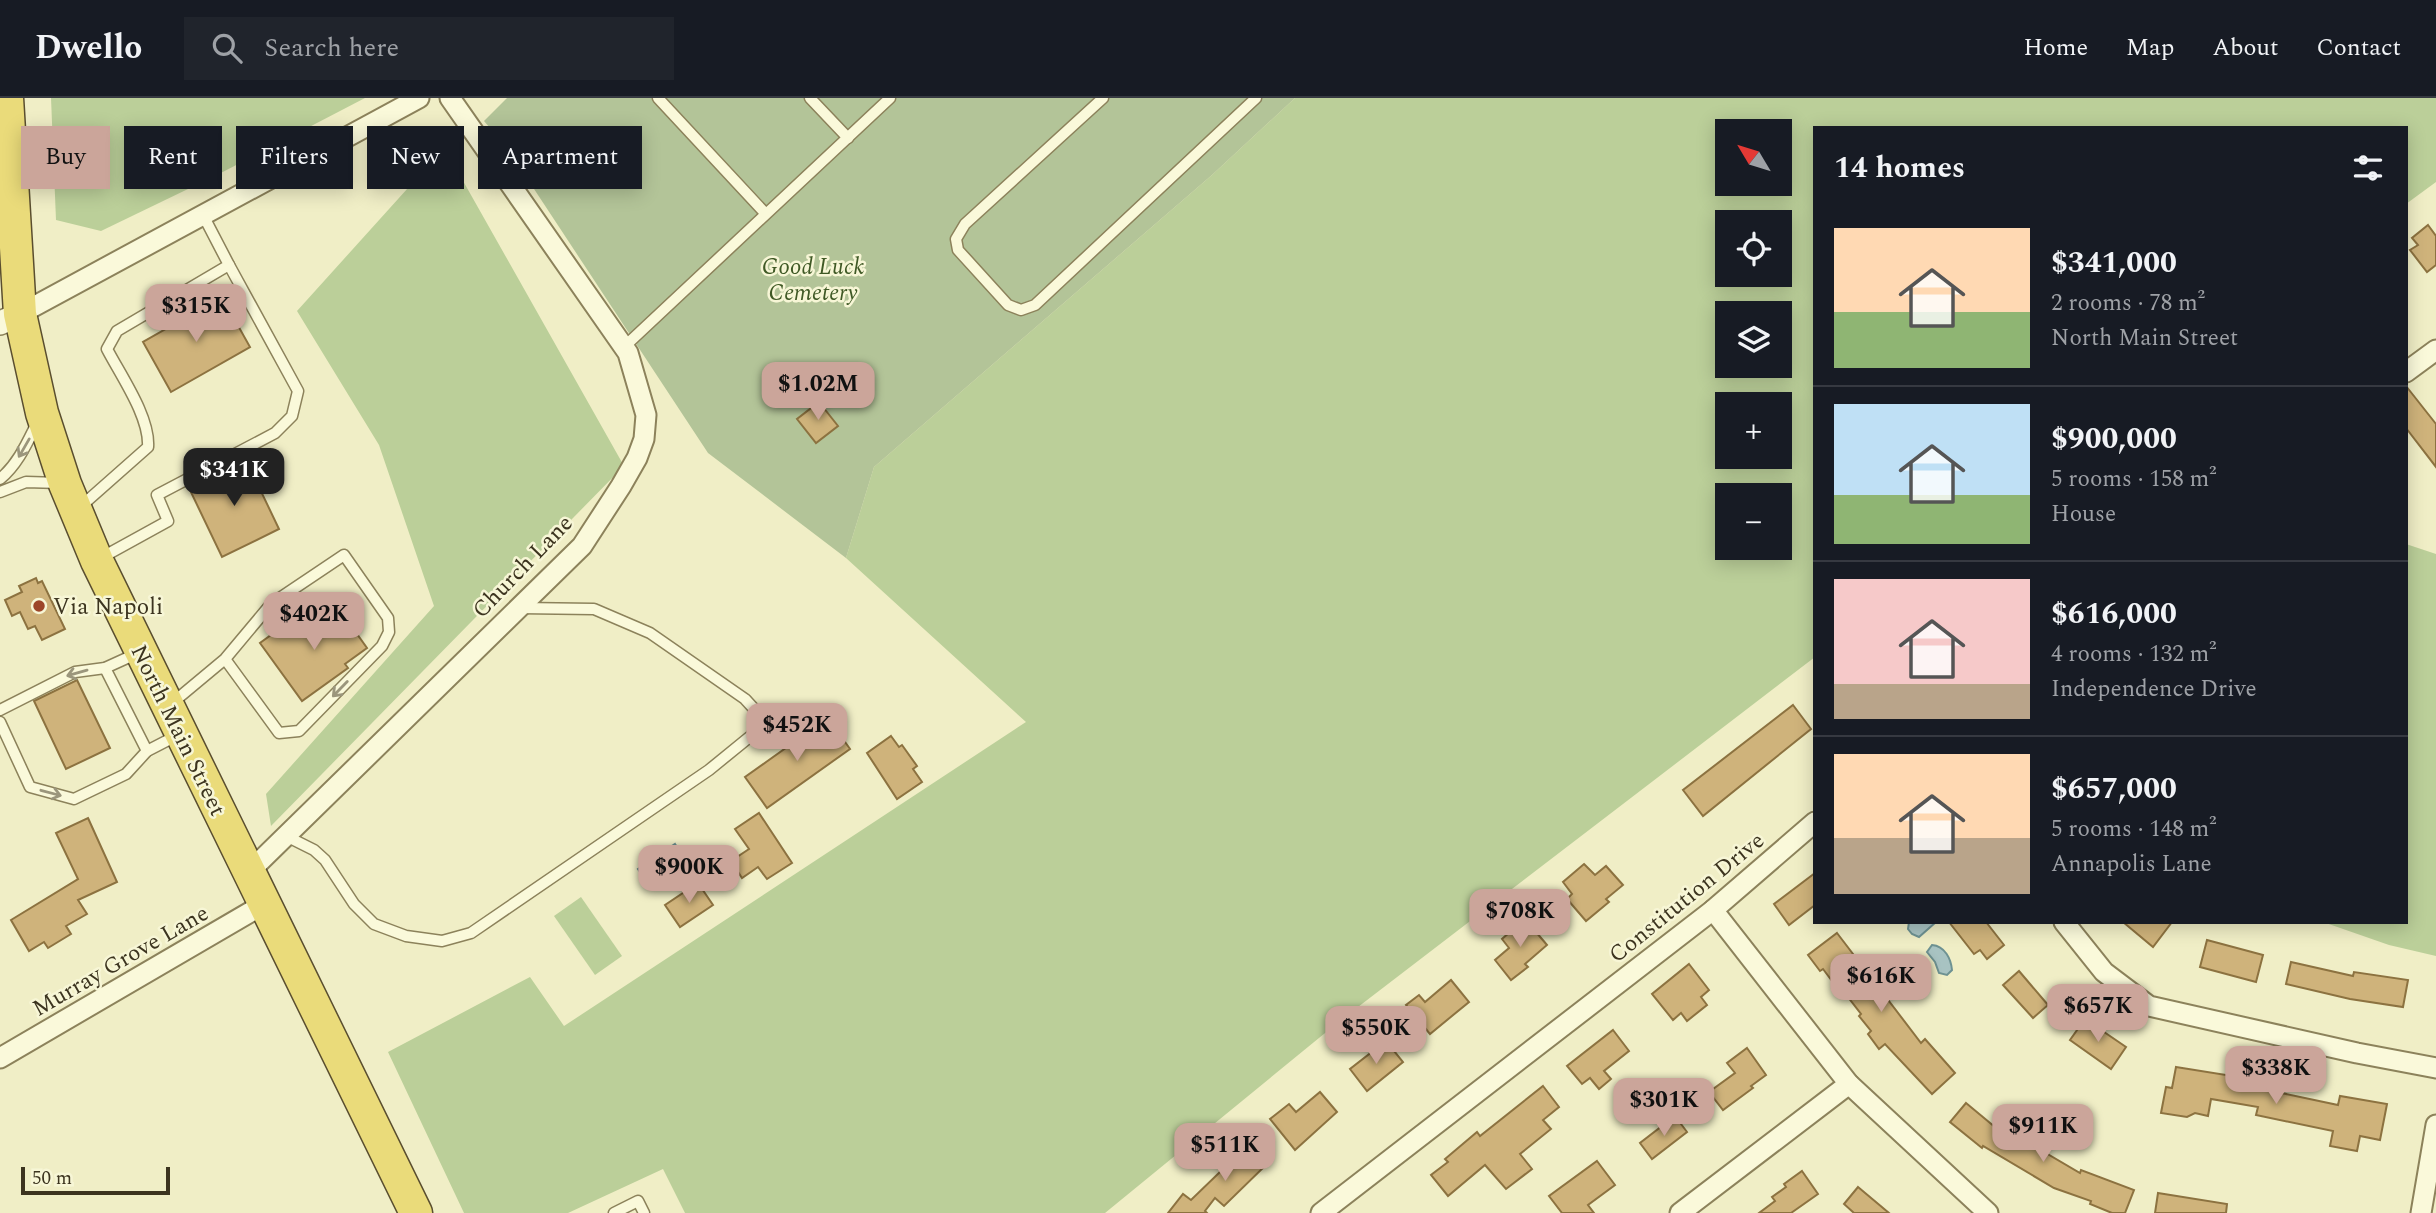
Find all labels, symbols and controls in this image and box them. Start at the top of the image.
search box [184,17,674,80]
text: Dwello [35,23,142,73]
text: Search here [264,28,399,68]
icon: search [208,29,246,67]
text: Home [2023,30,2088,66]
text: Map [2126,30,2174,66]
text: About [2212,30,2278,66]
text: Contact [2316,30,2401,66]
north arrow [1715,119,1792,196]
map controls [1715,119,1792,560]
chip: Buy [21,126,110,189]
chip: Rent [124,126,222,189]
chip: Filters [236,126,353,189]
chip: New [367,126,464,189]
chip: Apartment [478,126,642,189]
text: 14 homes [1834,145,1965,191]
icon: filters [2349,149,2387,187]
button: locate [1715,210,1792,287]
text: $341,000 [2051,240,2177,286]
park label: Good Luck Cemetery [762,250,864,311]
icon: home [1890,256,1974,340]
pin: $315K [147,285,245,344]
text: 2 rooms · 78 m² [2051,286,2205,321]
text: $315K [161,289,231,324]
button: layers [1715,301,1792,378]
text: North Main Street [2051,321,2238,356]
pin: $1.02M [761,362,875,422]
text: $1.02M [778,367,858,402]
button: + [1715,392,1792,469]
text: $900,000 [2051,416,2177,462]
icon: home [1890,432,1974,516]
one-way arrow [17,437,31,457]
pin: $341K [185,448,283,508]
text: $341K [199,453,269,488]
text: 5 rooms · 158 m² [2051,462,2217,497]
button: − [1715,483,1792,560]
text: House [2051,497,2116,532]
street label: Church Lane [464,507,582,627]
place label: Via Napoli [53,590,163,625]
text: $616,000 [2051,591,2177,637]
pin: $402K [265,592,363,652]
text: $402K [279,597,349,632]
marker: Via Napoli [31,598,47,614]
icon: home [1890,607,1974,691]
text: 4 rooms · 132 m² [2051,637,2217,672]
street label: North Main Street [121,639,234,822]
one-way arrow [67,668,89,681]
text: Independence Drive [2051,672,2257,707]
one-way arrow [332,680,349,697]
pin: $452K [748,704,846,763]
text: $452K [762,708,832,743]
text: $657,000 [2051,766,2177,812]
icon: home [1890,782,1974,866]
one-way arrow [40,787,62,800]
text: 5 rooms · 148 m² [2051,812,2217,847]
street label: Constitution Drive [1601,824,1772,972]
pin: $900K [640,846,738,905]
text: Annapolis Lane [2051,847,2212,882]
text: $900K [654,850,724,885]
pin: $708K [1471,890,1569,949]
text: $708K [1485,894,1555,929]
street label: Murray Grove Lane [26,896,216,1026]
pin: $616K [1832,954,1930,1014]
text: $616K [1846,959,1916,994]
pin: $657K [2049,984,2147,1044]
text: $657K [2063,989,2133,1024]
pin: $550K [1327,1006,1425,1066]
text: $550K [1341,1011,1411,1046]
pin: $338K [2227,1046,2325,1106]
text: $338K [2241,1051,2311,1086]
pin: $301K [1615,1079,1713,1138]
text: $301K [1629,1083,1699,1118]
pin: $911K [1994,1104,2092,1164]
text: $911K [2008,1109,2078,1144]
pin: $511K [1176,1124,1274,1183]
text: $511K [1190,1128,1260,1163]
scale bar [21,1164,170,1196]
text: 50 m [32,1164,72,1193]

